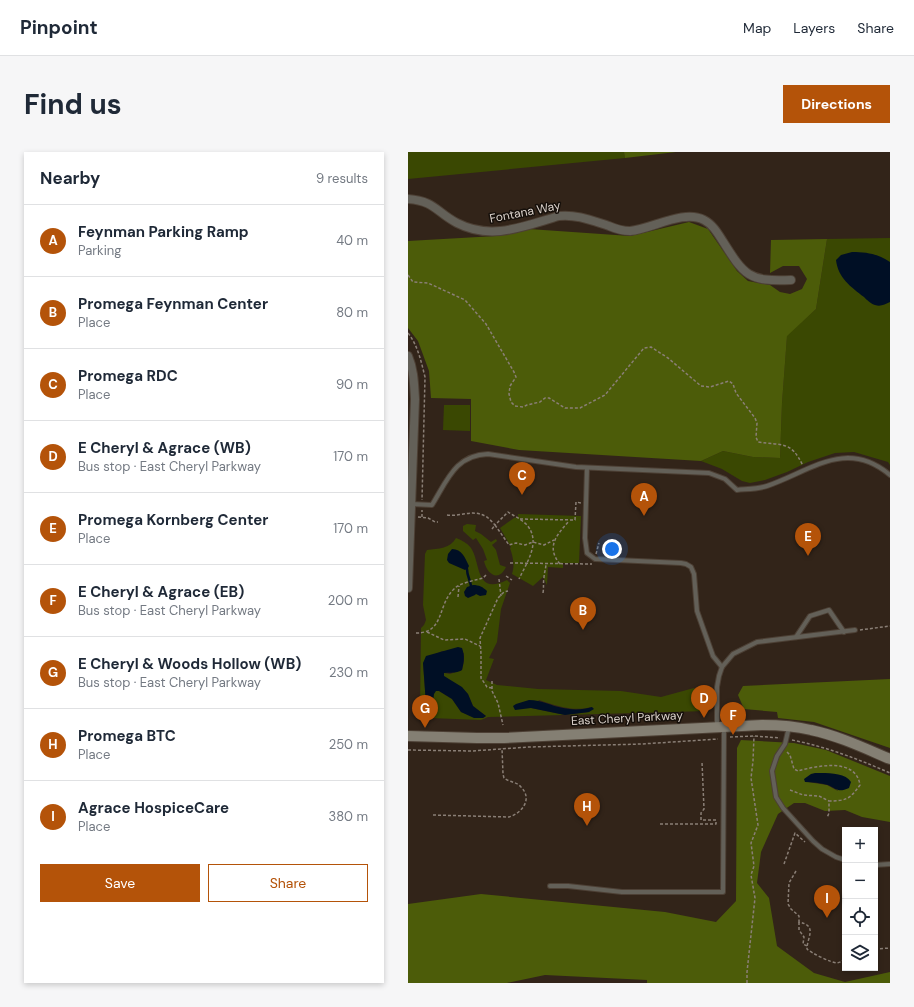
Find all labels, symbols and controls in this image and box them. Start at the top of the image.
text: Pinpoint [20,15,98,40]
text: Map [743,19,771,37]
text: Layers [793,19,835,37]
text: Share [857,19,894,37]
button: Directions [783,85,890,123]
text: Find us [24,86,122,123]
text: Nearby [40,167,100,189]
text: 9 results [316,170,368,187]
street label: Fontana Way [488,197,562,227]
text: Feynman Parking Ramp [78,222,249,242]
text: A [48,232,58,249]
text: 40 m [336,232,368,249]
text: Parking [78,242,122,259]
text: Promega Feynman Center [78,294,268,314]
text: B [49,304,57,321]
text: 80 m [336,304,368,321]
text: Place [78,314,110,331]
text: Promega RDC [78,366,178,386]
text: C [48,376,58,393]
text: 90 m [336,376,368,393]
text: Place [78,386,110,403]
text: E Cheryl & Agrace (WB) [78,438,251,458]
text: D [48,448,58,465]
text: 170 m [333,448,368,465]
text: Bus stop · East Cheryl Parkway [78,458,261,475]
pin: C [509,462,535,495]
pin: A [631,483,657,516]
text: Promega Kornberg Center [78,510,268,530]
text: E [49,520,57,537]
text: 170 m [333,520,368,537]
pin: E [795,523,821,556]
text: Place [78,530,110,547]
your location [602,539,622,559]
text: E Cheryl & Agrace (EB) [78,582,244,602]
text: F [49,592,57,609]
text: 200 m [328,592,368,609]
pin: B [570,597,596,630]
text: Bus stop · East Cheryl Parkway [78,602,261,619]
text: E Cheryl & Woods Hollow (WB) [78,654,301,674]
text: G [48,664,58,681]
text: 230 m [329,664,368,681]
text: Bus stop · East Cheryl Parkway [78,674,261,691]
pin: D [691,685,717,718]
pin: G [412,695,438,728]
pin: F [720,702,746,735]
street label: East Cheryl Parkway [571,707,684,729]
text: Promega BTC [78,726,176,746]
text: H [48,736,58,753]
text: 250 m [329,736,368,753]
text: Place [78,746,110,763]
pin: H [574,793,600,826]
text: Agrace HospiceCare [78,798,229,818]
text: I [51,808,55,825]
text: 380 m [328,808,368,825]
text: Place [78,818,110,835]
map controls [842,827,878,971]
button: + [842,827,878,863]
button: − [842,863,878,899]
button: Save [40,864,200,902]
button: Share [208,864,368,902]
pin: I [814,885,840,918]
button: locate [842,899,878,935]
button: layers [842,935,878,971]

